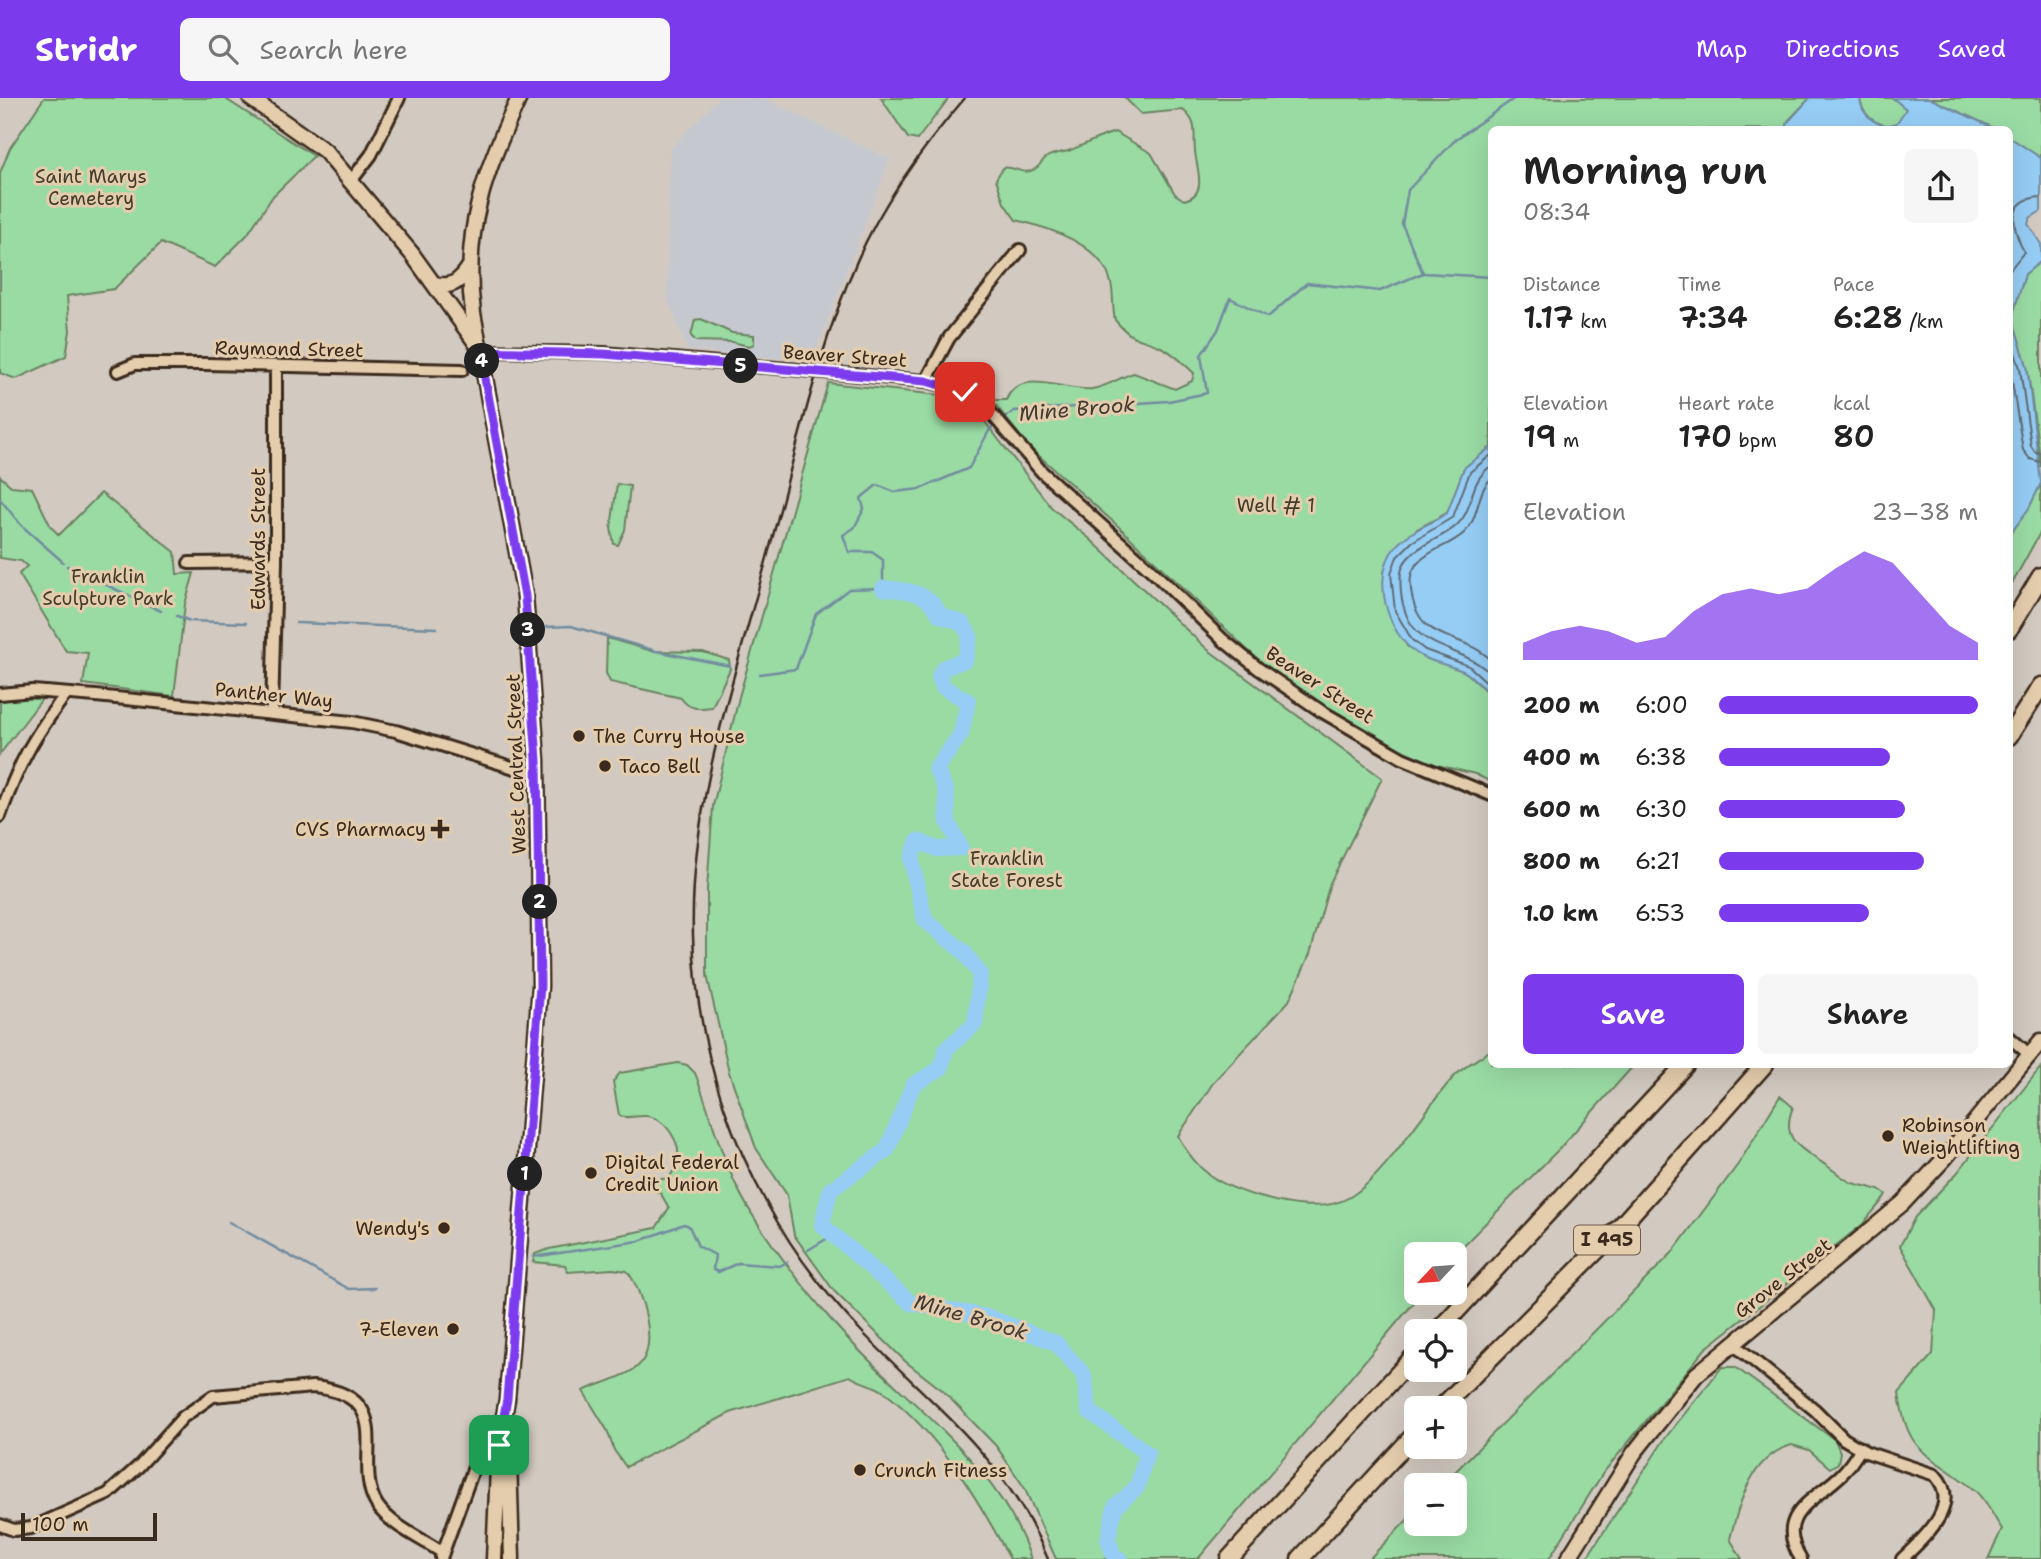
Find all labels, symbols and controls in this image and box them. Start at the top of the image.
search box [180,18,670,81]
text: Stridr [35,27,138,72]
icon: search [204,30,242,68]
text: Search here [260,32,408,67]
text: Map [1696,33,1747,65]
text: Directions [1785,33,1900,65]
text: Saved [1938,33,2006,65]
text: Morning run [1523,145,1767,196]
button: share [1904,149,1978,223]
park label: Saint Marys Cemetery [35,164,147,211]
text: 08:34 [1523,197,1590,227]
text: Distance [1523,272,1601,297]
text: Time [1678,272,1722,297]
text: Pace [1833,272,1875,297]
text: 1.17 [1523,297,1574,338]
text: 7:34 [1678,297,1748,338]
text: 6:28 [1833,297,1903,338]
text: km [1574,309,1607,334]
text: /km [1903,309,1943,334]
street label: Raymond Street [214,335,364,363]
street label: Beaver Street [782,339,908,373]
pin: 4 [464,344,500,378]
text: 4 [475,348,488,373]
pin: 5 [724,348,758,384]
text: 5 [735,353,746,378]
pin [935,362,995,422]
icon: check [946,373,984,411]
water label: Mine Brook [1018,390,1136,428]
text: Elevation [1523,391,1608,416]
text: Heart rate [1678,391,1775,416]
text: kcal [1833,391,1870,416]
text: 19 [1523,416,1557,457]
text: 170 [1678,416,1732,457]
text: 80 [1833,416,1875,457]
text: m [1557,428,1579,453]
text: bpm [1732,428,1777,453]
street label: Edwards Street [246,468,271,610]
park label: Well # 1 [1237,493,1315,518]
text: Elevation [1523,497,1626,527]
text: 23–38 m [1872,497,1978,527]
park label: Franklin Sculpture Park [42,564,174,611]
pin: 3 [510,612,546,648]
text: 3 [521,617,534,642]
street label: Beaver Street [1261,641,1379,729]
street label: West Central Street [500,673,532,855]
street label: Panther Way [214,676,334,714]
text: 200 m [1523,690,1600,720]
text: 6:00 [1635,690,1688,720]
place label: The Curry House [593,724,745,749]
marker: The Curry House [571,728,587,744]
text: 400 m [1523,742,1600,772]
text: 6:38 [1635,742,1687,772]
place label: Taco Bell [619,754,701,779]
marker: Taco Bell [597,758,613,774]
text: 600 m [1523,794,1600,824]
text: 6:30 [1635,794,1687,824]
place label: CVS Pharmacy [295,817,426,842]
marker: CVS Pharmacy [432,821,448,837]
park label: Franklin State Forest [951,846,1063,893]
text: 800 m [1523,846,1600,876]
text: 6:21 [1635,846,1680,876]
pin: 2 [522,884,558,920]
text: 2 [533,889,546,914]
text: 1.0 km [1523,898,1598,928]
text: 6:53 [1635,898,1685,928]
button: Save [1523,974,1744,1054]
button: Share [1758,974,1978,1054]
place label: Robinson Weightlifting [1902,1113,2020,1160]
marker: Robinson Weightlifting [1880,1128,1896,1144]
place label: Digital Federal Credit Union [605,1150,739,1197]
pin: 1 [508,1156,542,1192]
text: 1 [520,1161,529,1186]
marker: Digital Federal Credit Union [583,1165,599,1181]
place label: Wendy's [355,1216,430,1241]
marker: Wendy's [436,1220,452,1236]
road number: I 495 [1574,1226,1640,1254]
street label: Grove Street [1729,1232,1837,1324]
north arrow [1404,1242,1466,1306]
map controls [1404,1242,1467,1536]
water label: Mine Brook [911,1287,1031,1347]
place label: 7-Eleven [359,1317,439,1342]
button: locate [1404,1319,1467,1382]
marker: 7-Eleven [445,1321,461,1337]
button: + [1404,1396,1467,1459]
pin [469,1415,529,1475]
icon: arrive [480,1426,518,1464]
place label: Crunch Fitness [874,1458,1007,1483]
marker: Crunch Fitness [852,1462,868,1478]
button: − [1404,1473,1467,1536]
scale bar [21,1510,158,1542]
text: 100 m [32,1512,89,1537]

